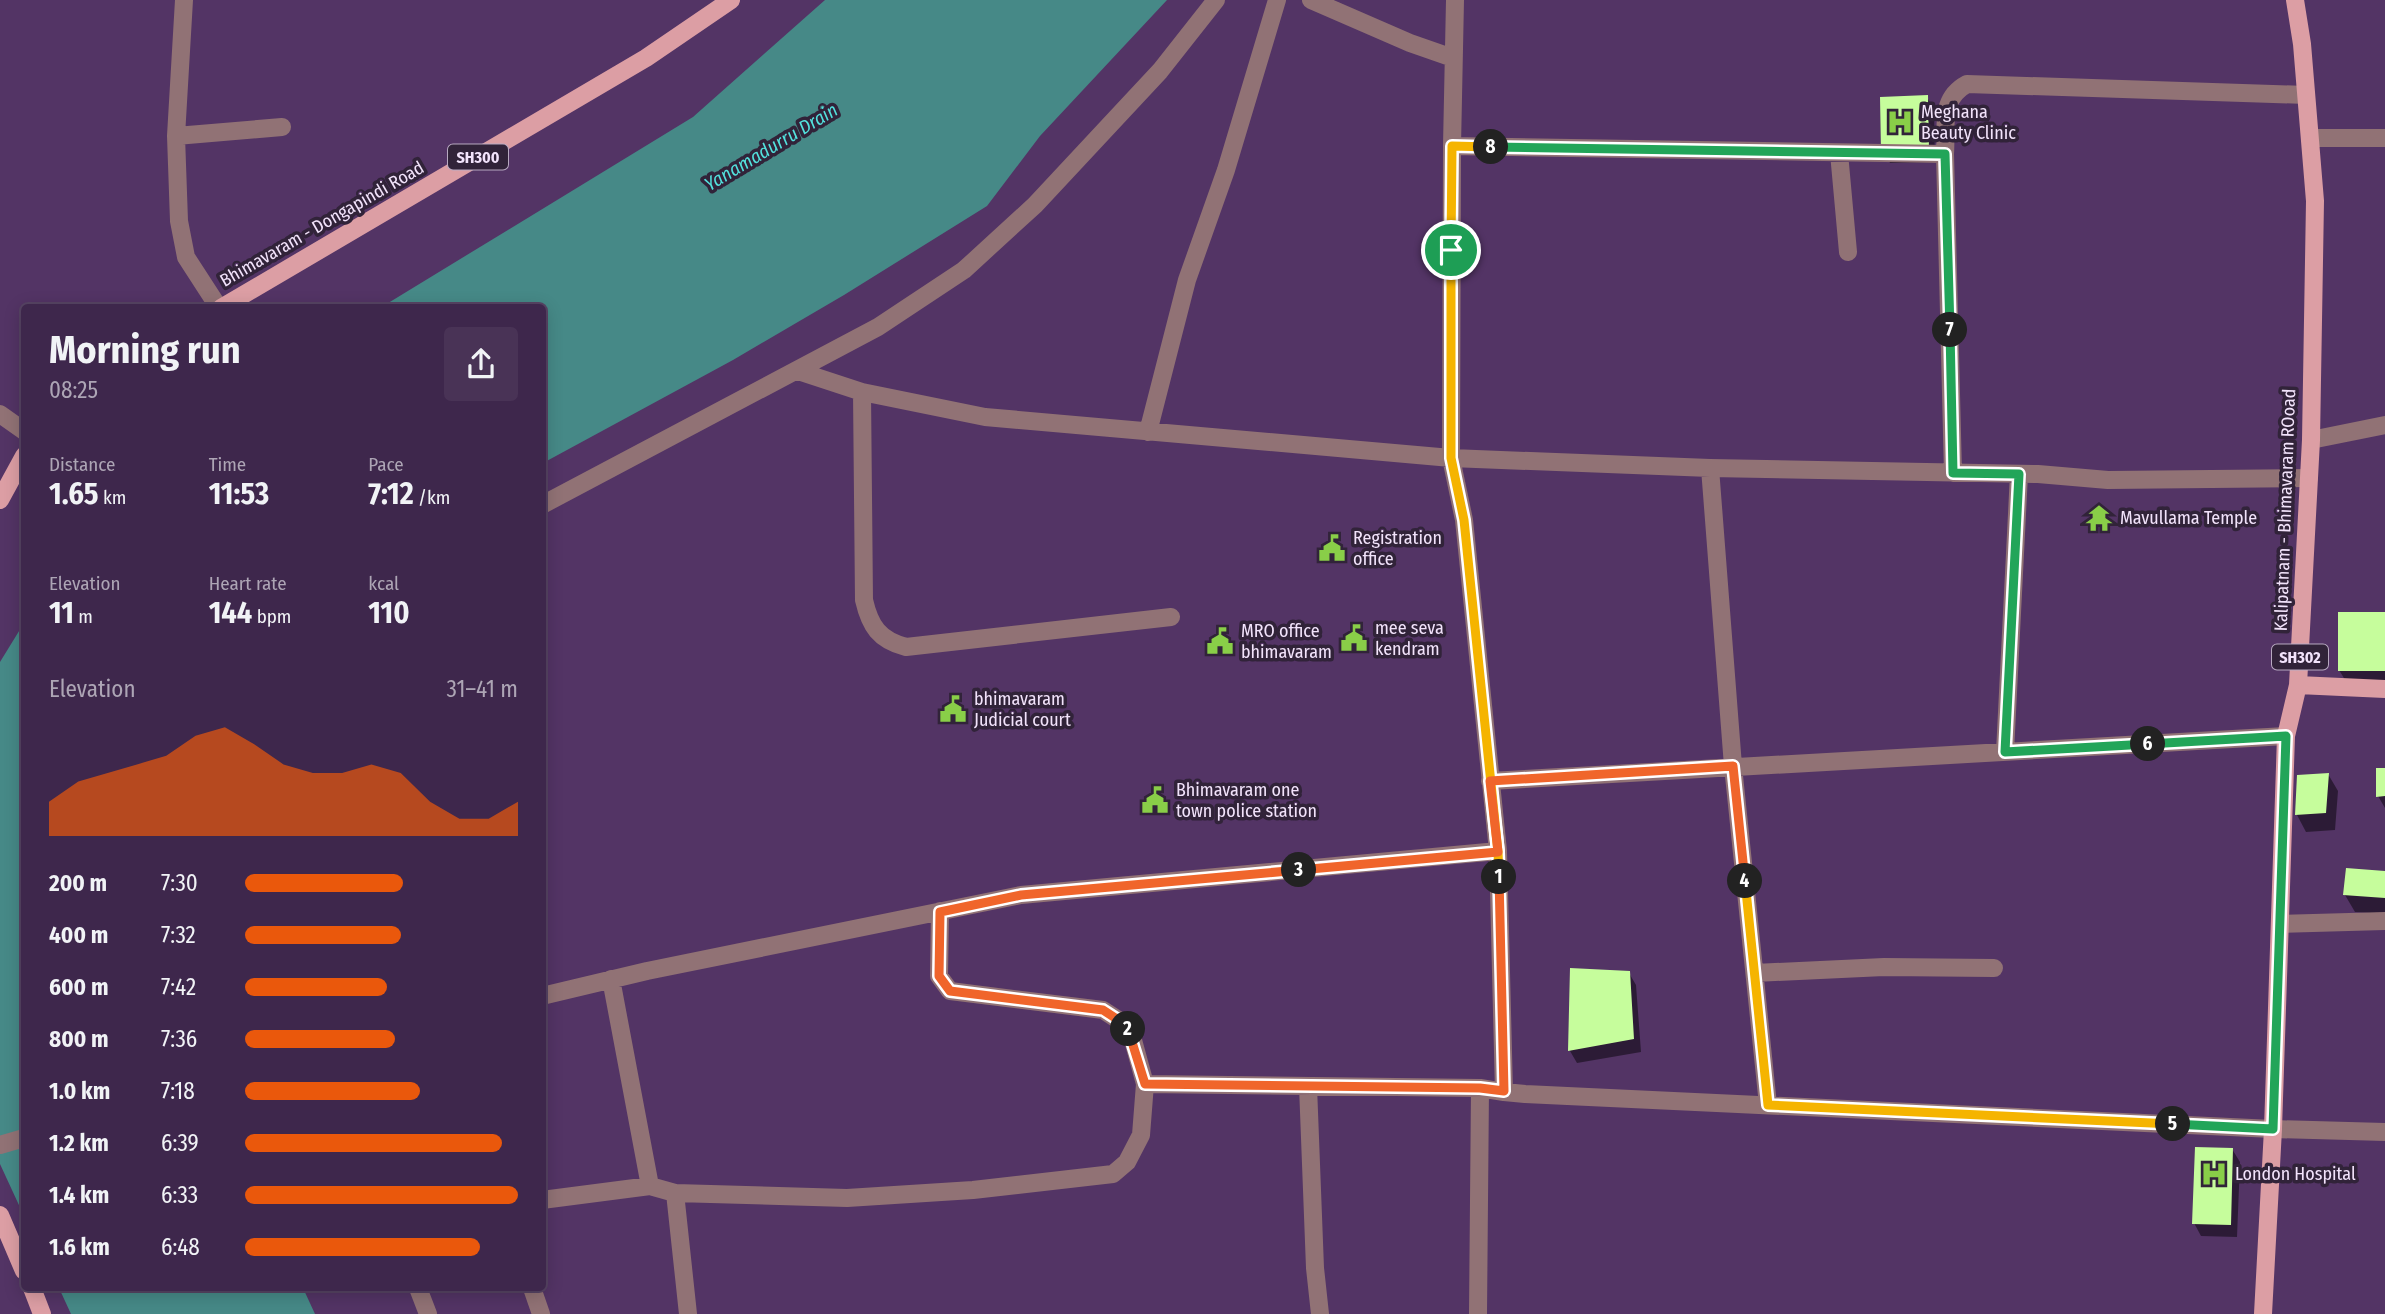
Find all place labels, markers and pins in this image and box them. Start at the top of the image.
place label: Meghana Beauty Clinic [1921,101,2016,144]
hospital icon: Meghana Beauty Clinic [1885,107,1915,137]
pin: 8 [1474,130,1508,164]
pin [1421,220,1481,280]
pin: 7 [1932,312,1968,348]
temple icon: Mavullama Temple [2084,503,2114,533]
place label: Mavullama Temple [2120,507,2257,529]
place label: Registration office [1353,527,1442,570]
public building icon: Registration office [1317,533,1347,563]
place label: mee seva kendram [1375,617,1444,660]
place label: MRO office bhimavaram [1241,620,1332,663]
public building icon: mee seva kendram [1339,623,1369,653]
public building icon: MRO office bhimavaram [1205,626,1235,656]
place label: bhimavaram Judicial court [974,688,1071,731]
public building icon: bhimavaram Judicial court [938,694,968,724]
pin: 6 [2130,726,2166,762]
place label: Bhimavaram one town police station [1176,779,1317,822]
public building icon: Bhimavaram one town police station [1140,785,1170,815]
pin: 3 [1282,852,1316,888]
pin: 1 [1482,860,1516,894]
pin: 4 [1728,864,1762,898]
pin: 2 [1110,1012,1146,1046]
pin: 5 [2156,1106,2190,1142]
hospital icon: London Hospital [2199,1159,2229,1189]
place label: London Hospital [2235,1163,2356,1185]

